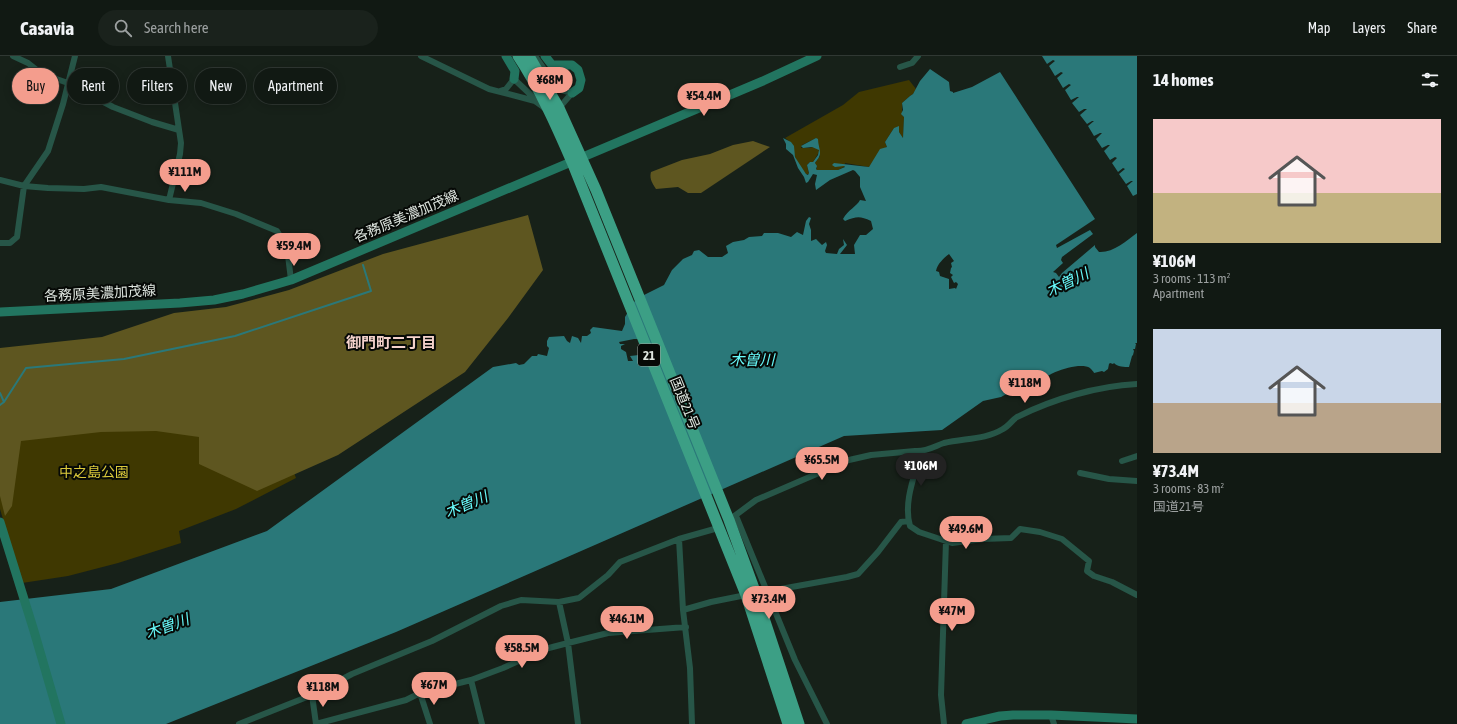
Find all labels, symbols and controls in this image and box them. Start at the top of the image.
search box [98,10,378,46]
text: Casavia [20,17,74,39]
icon: search [112,17,134,39]
text: Search here [144,19,209,36]
text: Map [1308,20,1330,36]
text: Layers [1352,20,1385,36]
text: Share [1407,20,1437,36]
pin: ¥68M [526,67,574,101]
chip: Buy [12,68,59,104]
chip: Rent [67,68,119,104]
chip: Filters [127,68,187,104]
chip: New [195,68,246,104]
chip: Apartment [254,68,337,104]
icon: filters [1419,69,1441,91]
text: 14 homes [1153,70,1214,90]
text: ¥68M [537,72,563,87]
pin: ¥54.4M [671,83,737,117]
text: ¥54.4M [686,88,722,103]
icon: home [1261,145,1333,217]
pin: ¥111M [157,159,213,193]
text: ¥111M [169,164,201,179]
street label: 各務原美濃加茂線 [351,187,461,245]
pin: ¥59.4M [261,233,327,267]
text: ¥59.4M [276,238,312,253]
text: ¥106M [1153,251,1196,271]
water label: 木曽川 [1043,264,1093,300]
text: 3 rooms · 113 m² [1153,271,1230,286]
street label: 各務原美濃加茂線 [44,282,156,304]
text: Apartment [1153,286,1204,301]
district label: 御門町二丁目 [346,334,436,351]
road number: 21 [638,344,660,366]
water label: 木曽川 [729,351,776,368]
icon: home [1261,355,1333,427]
pin: ¥118M [997,370,1053,404]
street label: 国道21号 [667,374,703,432]
text: ¥118M [1009,375,1041,390]
pin: ¥65.5M [789,447,855,481]
text: ¥65.5M [804,452,840,467]
pin: ¥106M [893,453,949,487]
text: ¥106M [905,458,937,473]
text: ¥73.4M [1153,461,1199,481]
park label: 中之島公園 [59,464,129,480]
text: 3 rooms · 83 m² [1153,481,1224,496]
water label: 木曽川 [442,487,492,521]
text: 国道21号 [1153,499,1204,514]
pin: ¥49.6M [933,516,999,550]
text: ¥49.6M [948,521,984,536]
pin: ¥73.4M [736,586,802,620]
text: ¥73.4M [751,591,787,606]
pin: ¥47M [928,598,976,632]
text: ¥47M [939,603,965,618]
pin: ¥46.1M [594,606,660,640]
water label: 木曽川 [143,610,193,642]
text: ¥46.1M [609,611,645,626]
pin: ¥58.5M [489,635,555,669]
text: ¥58.5M [504,640,540,655]
pin: ¥67M [410,672,458,706]
pin: ¥118M [295,674,351,708]
text: ¥67M [421,677,447,692]
text: ¥118M [307,679,339,694]

